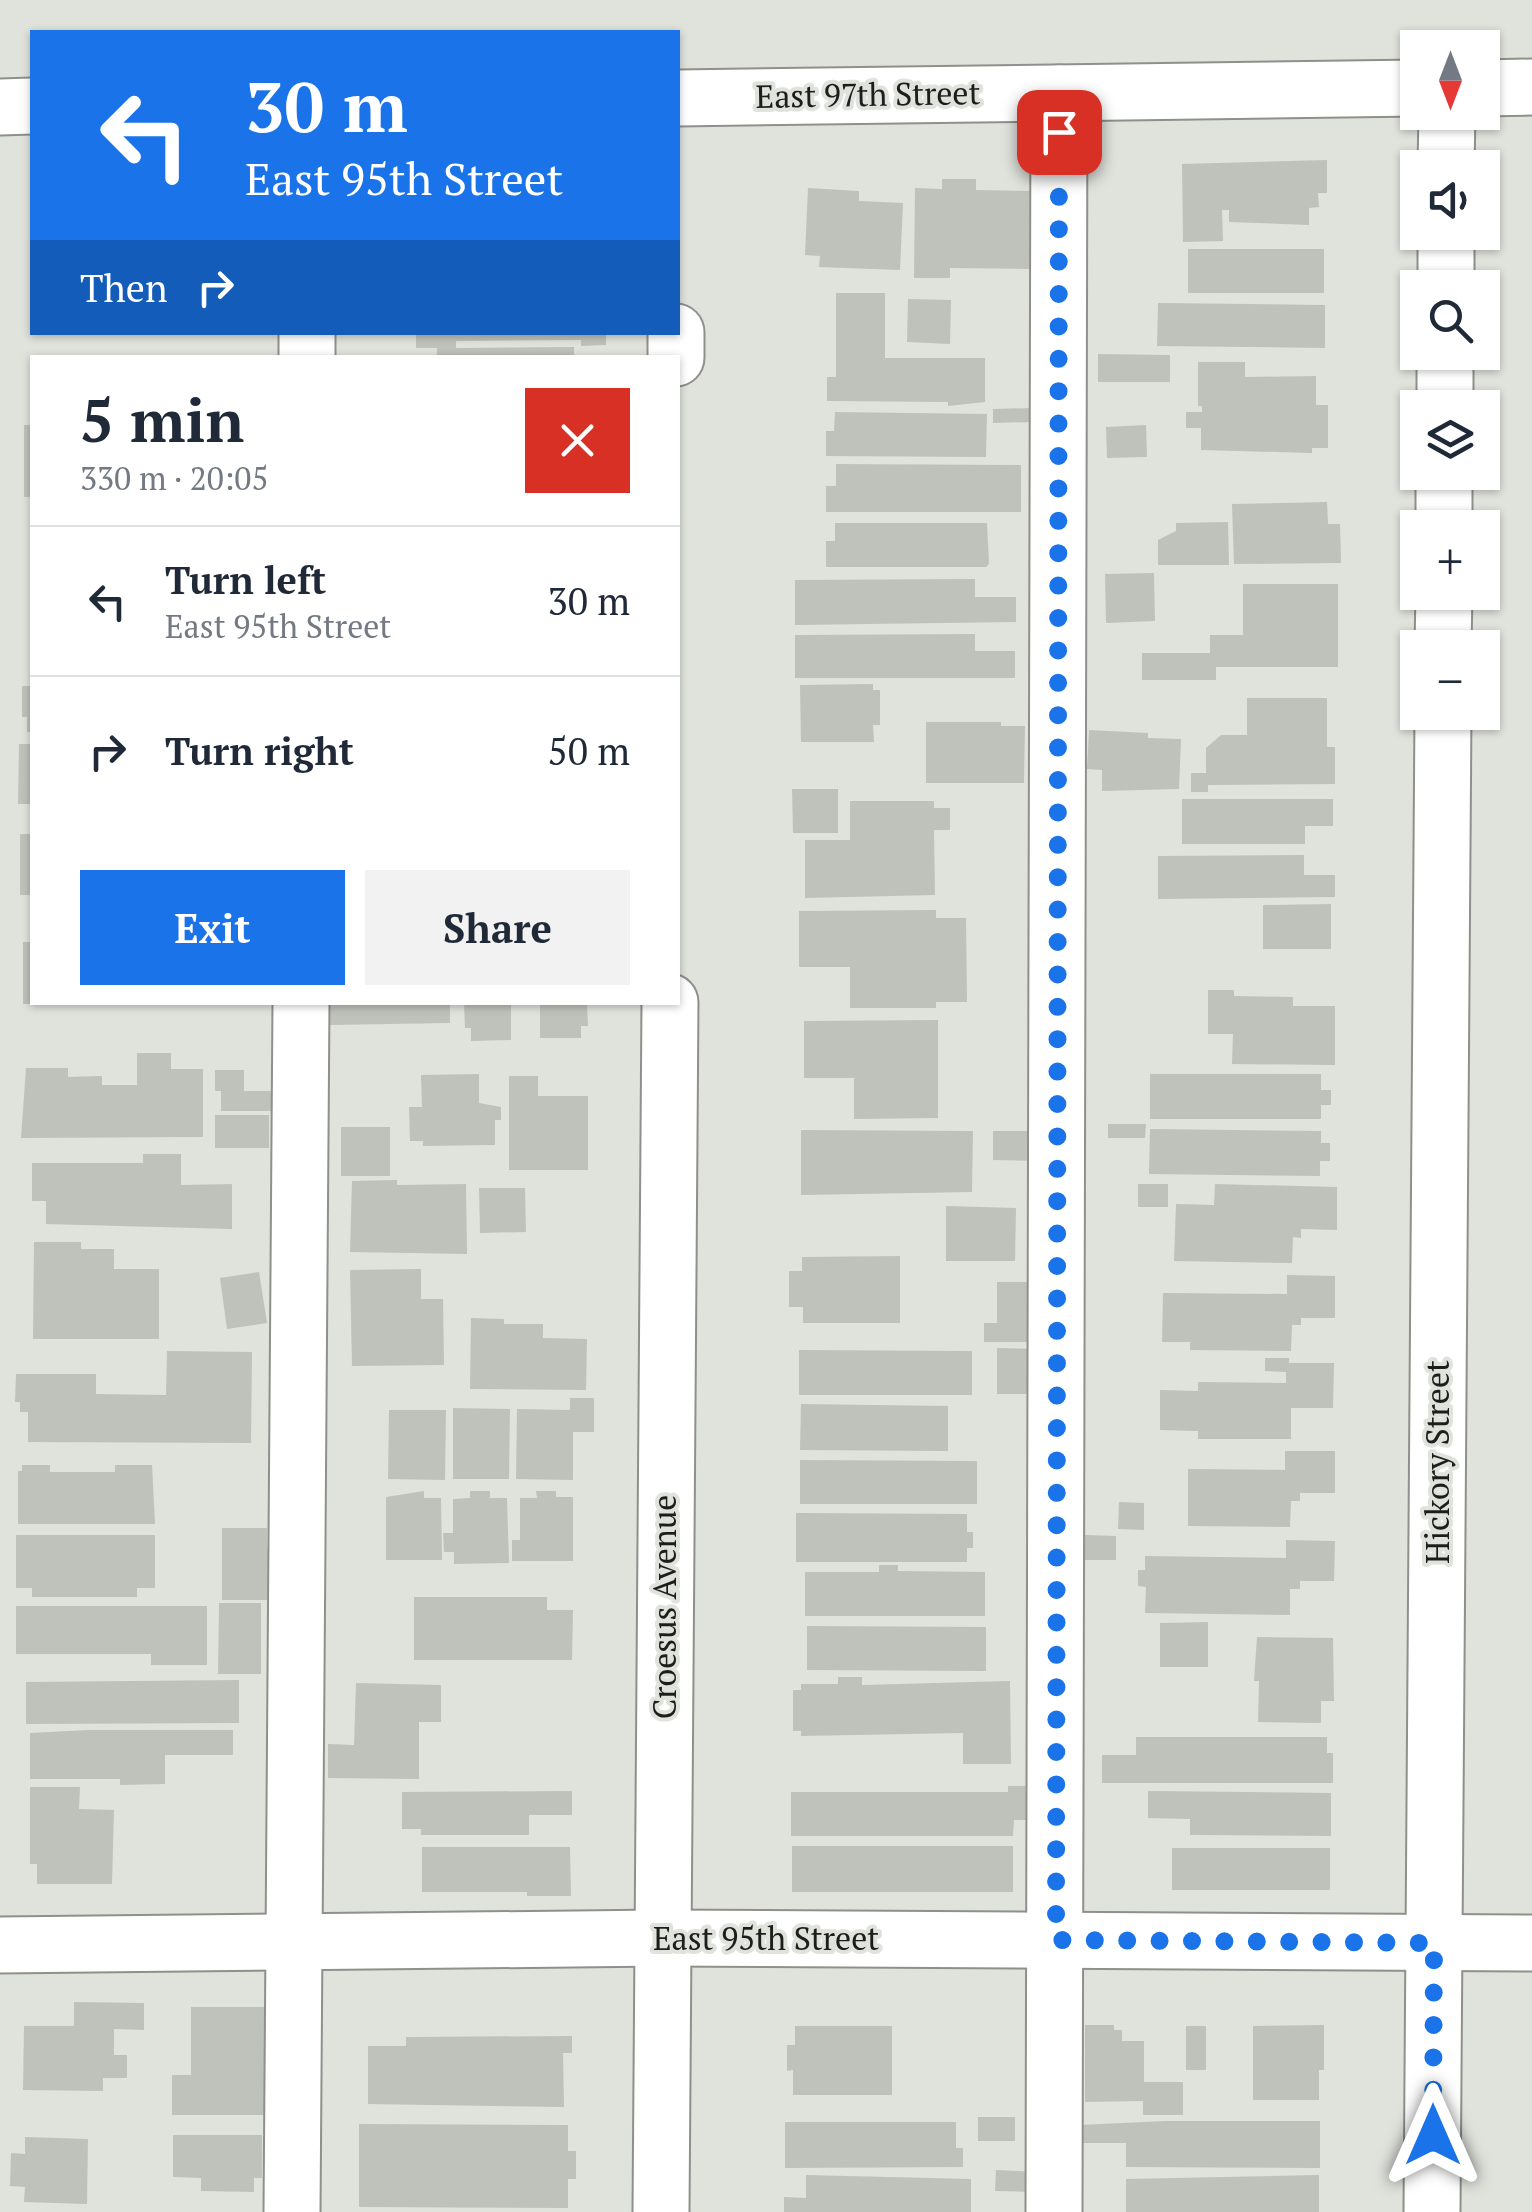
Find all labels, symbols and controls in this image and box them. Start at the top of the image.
north arrow [1400,30,1500,130]
map controls [1400,30,1500,730]
text: 30 m [245,59,408,152]
icon: left [80,70,210,200]
street label: East 97th Street [755,71,981,117]
pin [1017,90,1102,175]
icon: arrive [1032,105,1087,160]
text: East 95th Street [245,148,563,208]
button: sound [1400,150,1500,250]
icon: right [188,260,243,315]
text: Then [80,263,168,313]
button: search [1400,270,1500,370]
text: 5 min [80,380,244,459]
button: close [525,388,630,493]
button: layers [1400,390,1500,490]
text: 330 m · 20:05 [80,457,268,499]
button: + [1400,510,1500,610]
text: Turn left [165,555,326,605]
icon: left [80,574,135,629]
text: 30 m [547,576,630,626]
text: East 95th Street [165,605,391,647]
button: − [1400,630,1500,730]
icon: right [80,724,135,779]
text: Turn right [165,726,354,776]
text: 50 m [547,726,630,776]
button: Exit [80,870,345,985]
button: Share [365,870,630,985]
street label: Hickory Street [1416,1360,1458,1564]
street label: Croesus Avenue [643,1495,685,1719]
street label: East 95th Street [653,1917,879,1959]
position arrow [1381,2083,1485,2187]

